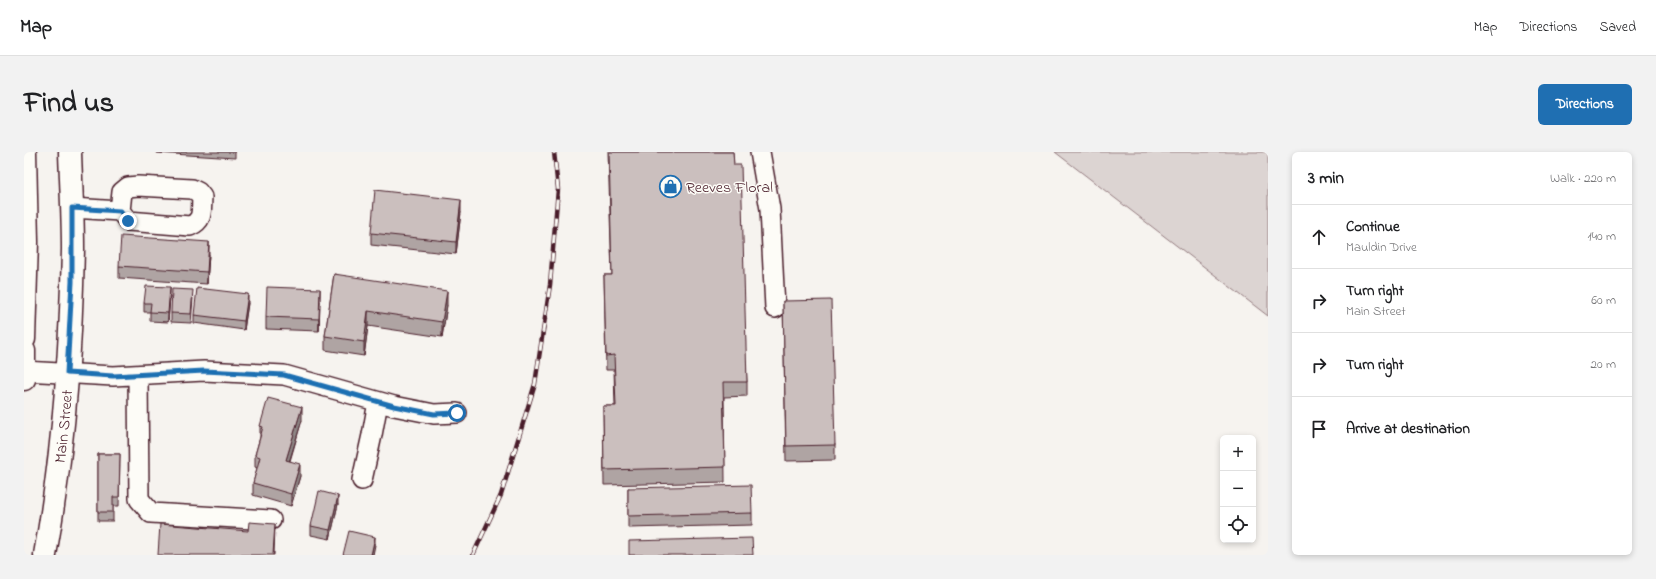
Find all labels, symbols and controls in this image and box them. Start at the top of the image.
text: Map [20,14,52,41]
text: Map [1474,17,1497,38]
text: Directions [1519,17,1577,38]
text: Saved [1599,17,1636,38]
text: Find us [24,84,114,125]
button: Directions [1538,84,1632,125]
text: 3 min [1308,166,1344,191]
text: Walk · 220 m [1550,169,1616,188]
shop icon: Reeves Floral [658,173,684,199]
place label: Reeves Floral [686,176,773,200]
route end [119,212,137,230]
text: Continue [1346,216,1400,238]
icon: ahead [1308,226,1330,248]
text: 140 m [1588,227,1616,246]
text: Mauldin Drive [1346,238,1417,257]
text: Turn right [1346,280,1404,302]
icon: right [1308,290,1330,312]
text: 60 m [1591,291,1616,310]
text: Main Street [1346,302,1406,321]
icon: right [1308,354,1330,376]
text: Turn right [1346,354,1404,376]
text: 20 m [1591,355,1616,374]
street label: Main Street [49,388,80,464]
route start [448,404,466,422]
icon: arrive [1308,418,1330,440]
text: Arrive at destination [1346,418,1470,440]
map controls [1220,435,1256,543]
button: + [1220,435,1256,471]
button: − [1220,471,1256,507]
button: locate [1220,507,1256,543]

